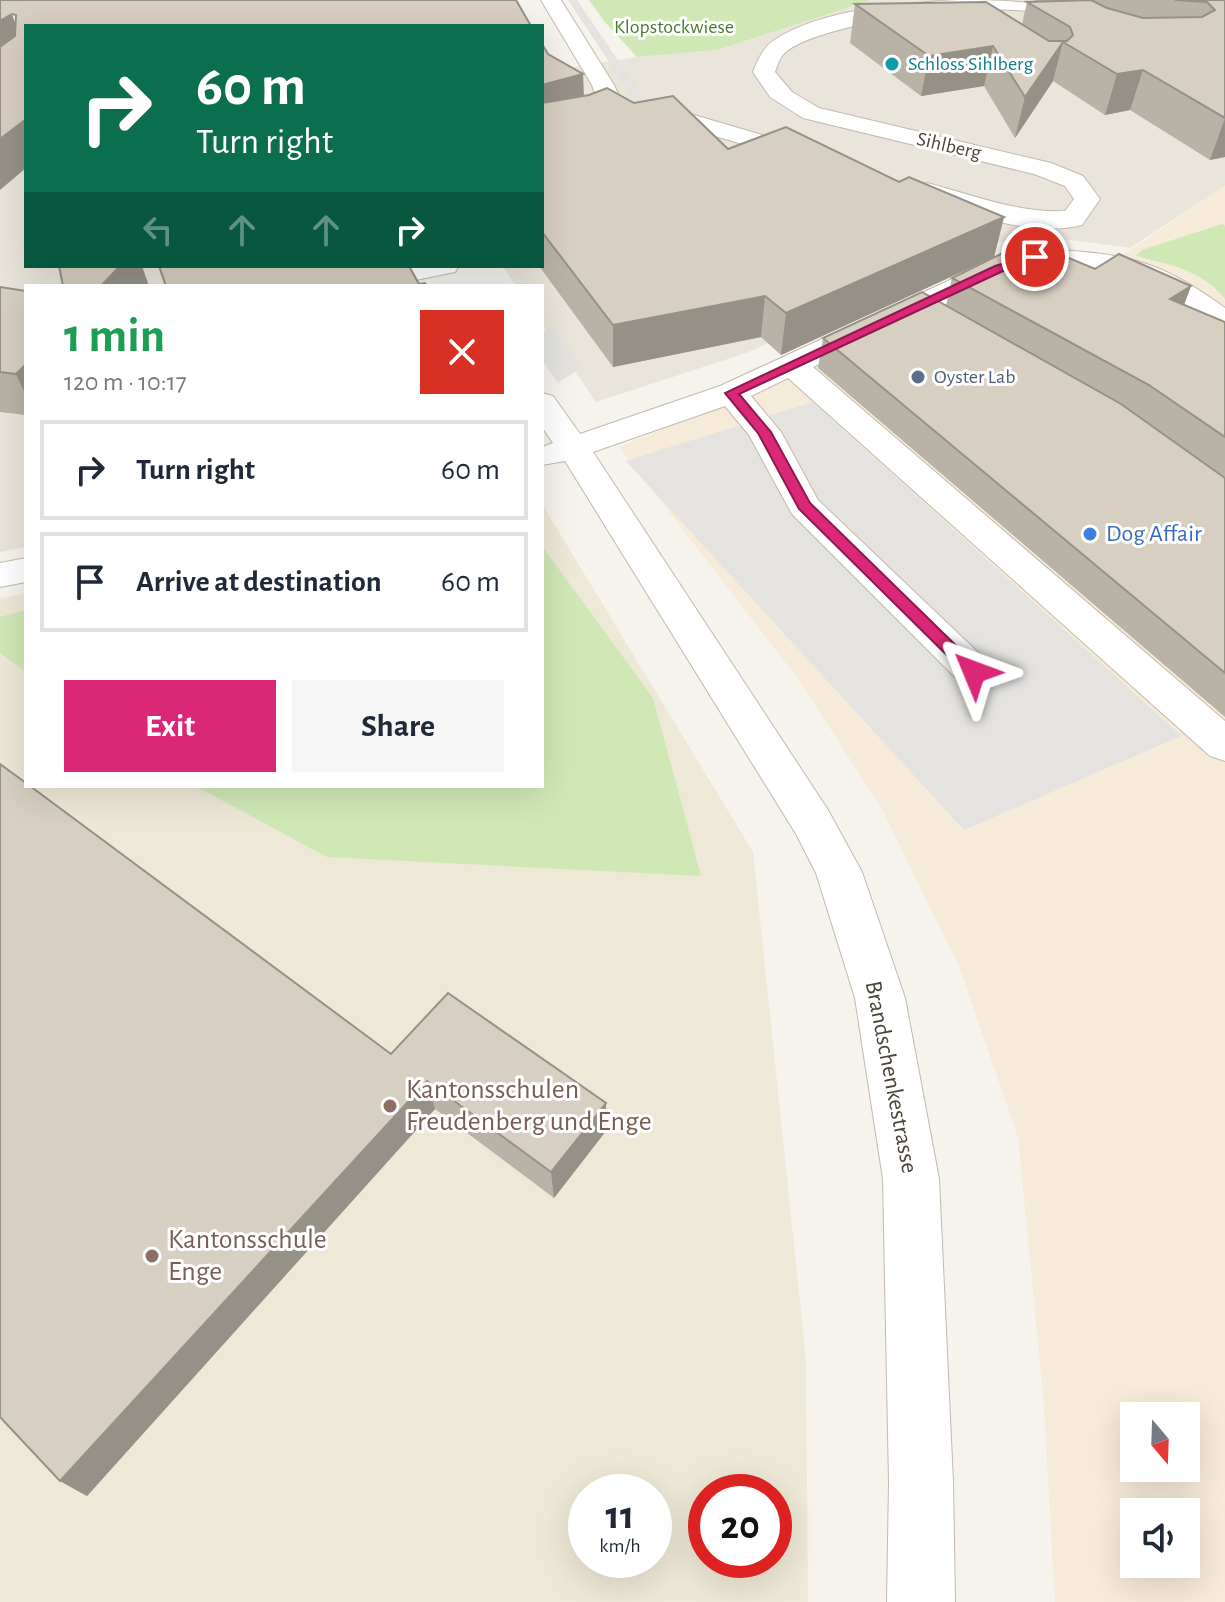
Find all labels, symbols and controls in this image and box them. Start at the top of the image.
park label: Klopstockwiese [614,17,734,37]
place label: Schloss Sihlberg [908,54,1034,74]
marker: Schloss Sihlberg [883,55,901,73]
icon: right [64,56,168,160]
text: 60 m [196,59,306,115]
text: Turn right [196,124,333,160]
street label: Sihlberg [915,129,983,163]
icon: left [136,208,180,252]
icon: ahead [220,208,264,252]
icon: ahead [304,208,348,252]
icon: right [388,208,432,252]
pin [1001,223,1069,291]
icon: arrive [1013,235,1057,279]
button: close [420,310,504,394]
text: 1 min [64,313,165,361]
place label: Oyster Lab [934,367,1016,387]
marker: Oyster Lab [909,368,927,386]
text: 120 m · 10:17 [64,369,187,395]
icon: right [68,448,112,492]
text: Turn right [136,455,255,485]
text: 60 m [441,455,500,485]
place label: Dog Affair [1106,522,1202,546]
marker: Dog Affair [1081,525,1099,543]
icon: arrive [68,560,112,604]
text: Arrive at destination [136,567,382,597]
text: 60 m [441,567,500,597]
position arrow [932,630,1016,714]
button: Exit [64,680,276,772]
button: Share [292,680,504,772]
street label: Brandschenkestrasse [861,979,921,1175]
place label: Kantonsschulen Freudenberg und Enge [406,1076,652,1136]
marker: Kantonsschulen Freudenberg und Enge [381,1097,399,1115]
place label: Kantonsschule Enge [168,1226,327,1286]
marker: Kantonsschule Enge [143,1247,161,1265]
north arrow [1120,1402,1200,1482]
map controls [1120,1402,1200,1578]
speed limit sign: 20 [688,1474,792,1578]
text: 11 [606,1496,634,1536]
button: sound [1120,1498,1200,1578]
text: km/h [599,1536,641,1556]

